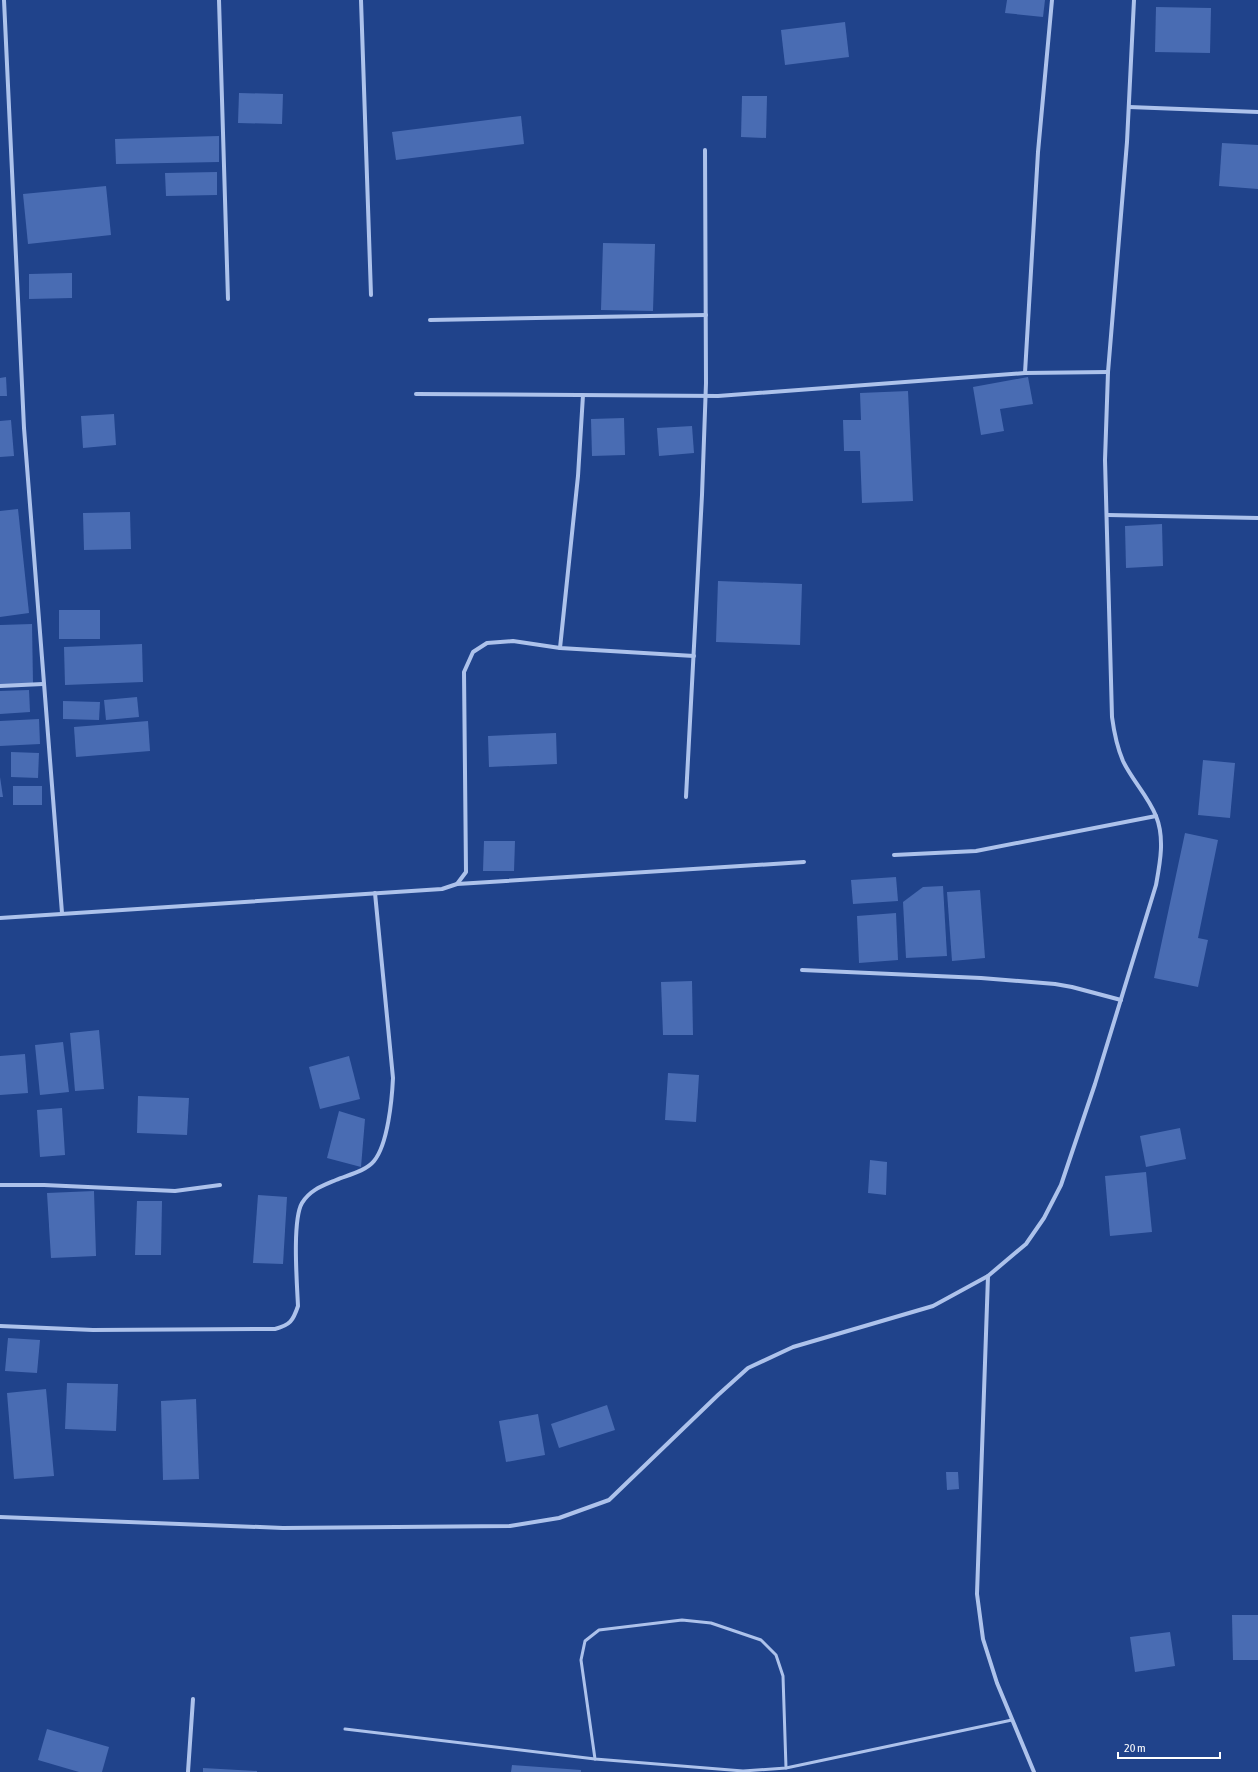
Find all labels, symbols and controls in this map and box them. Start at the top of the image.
scale bar [1118,1734,1220,1760]
text: 20 m [1124,1741,1146,1755]

